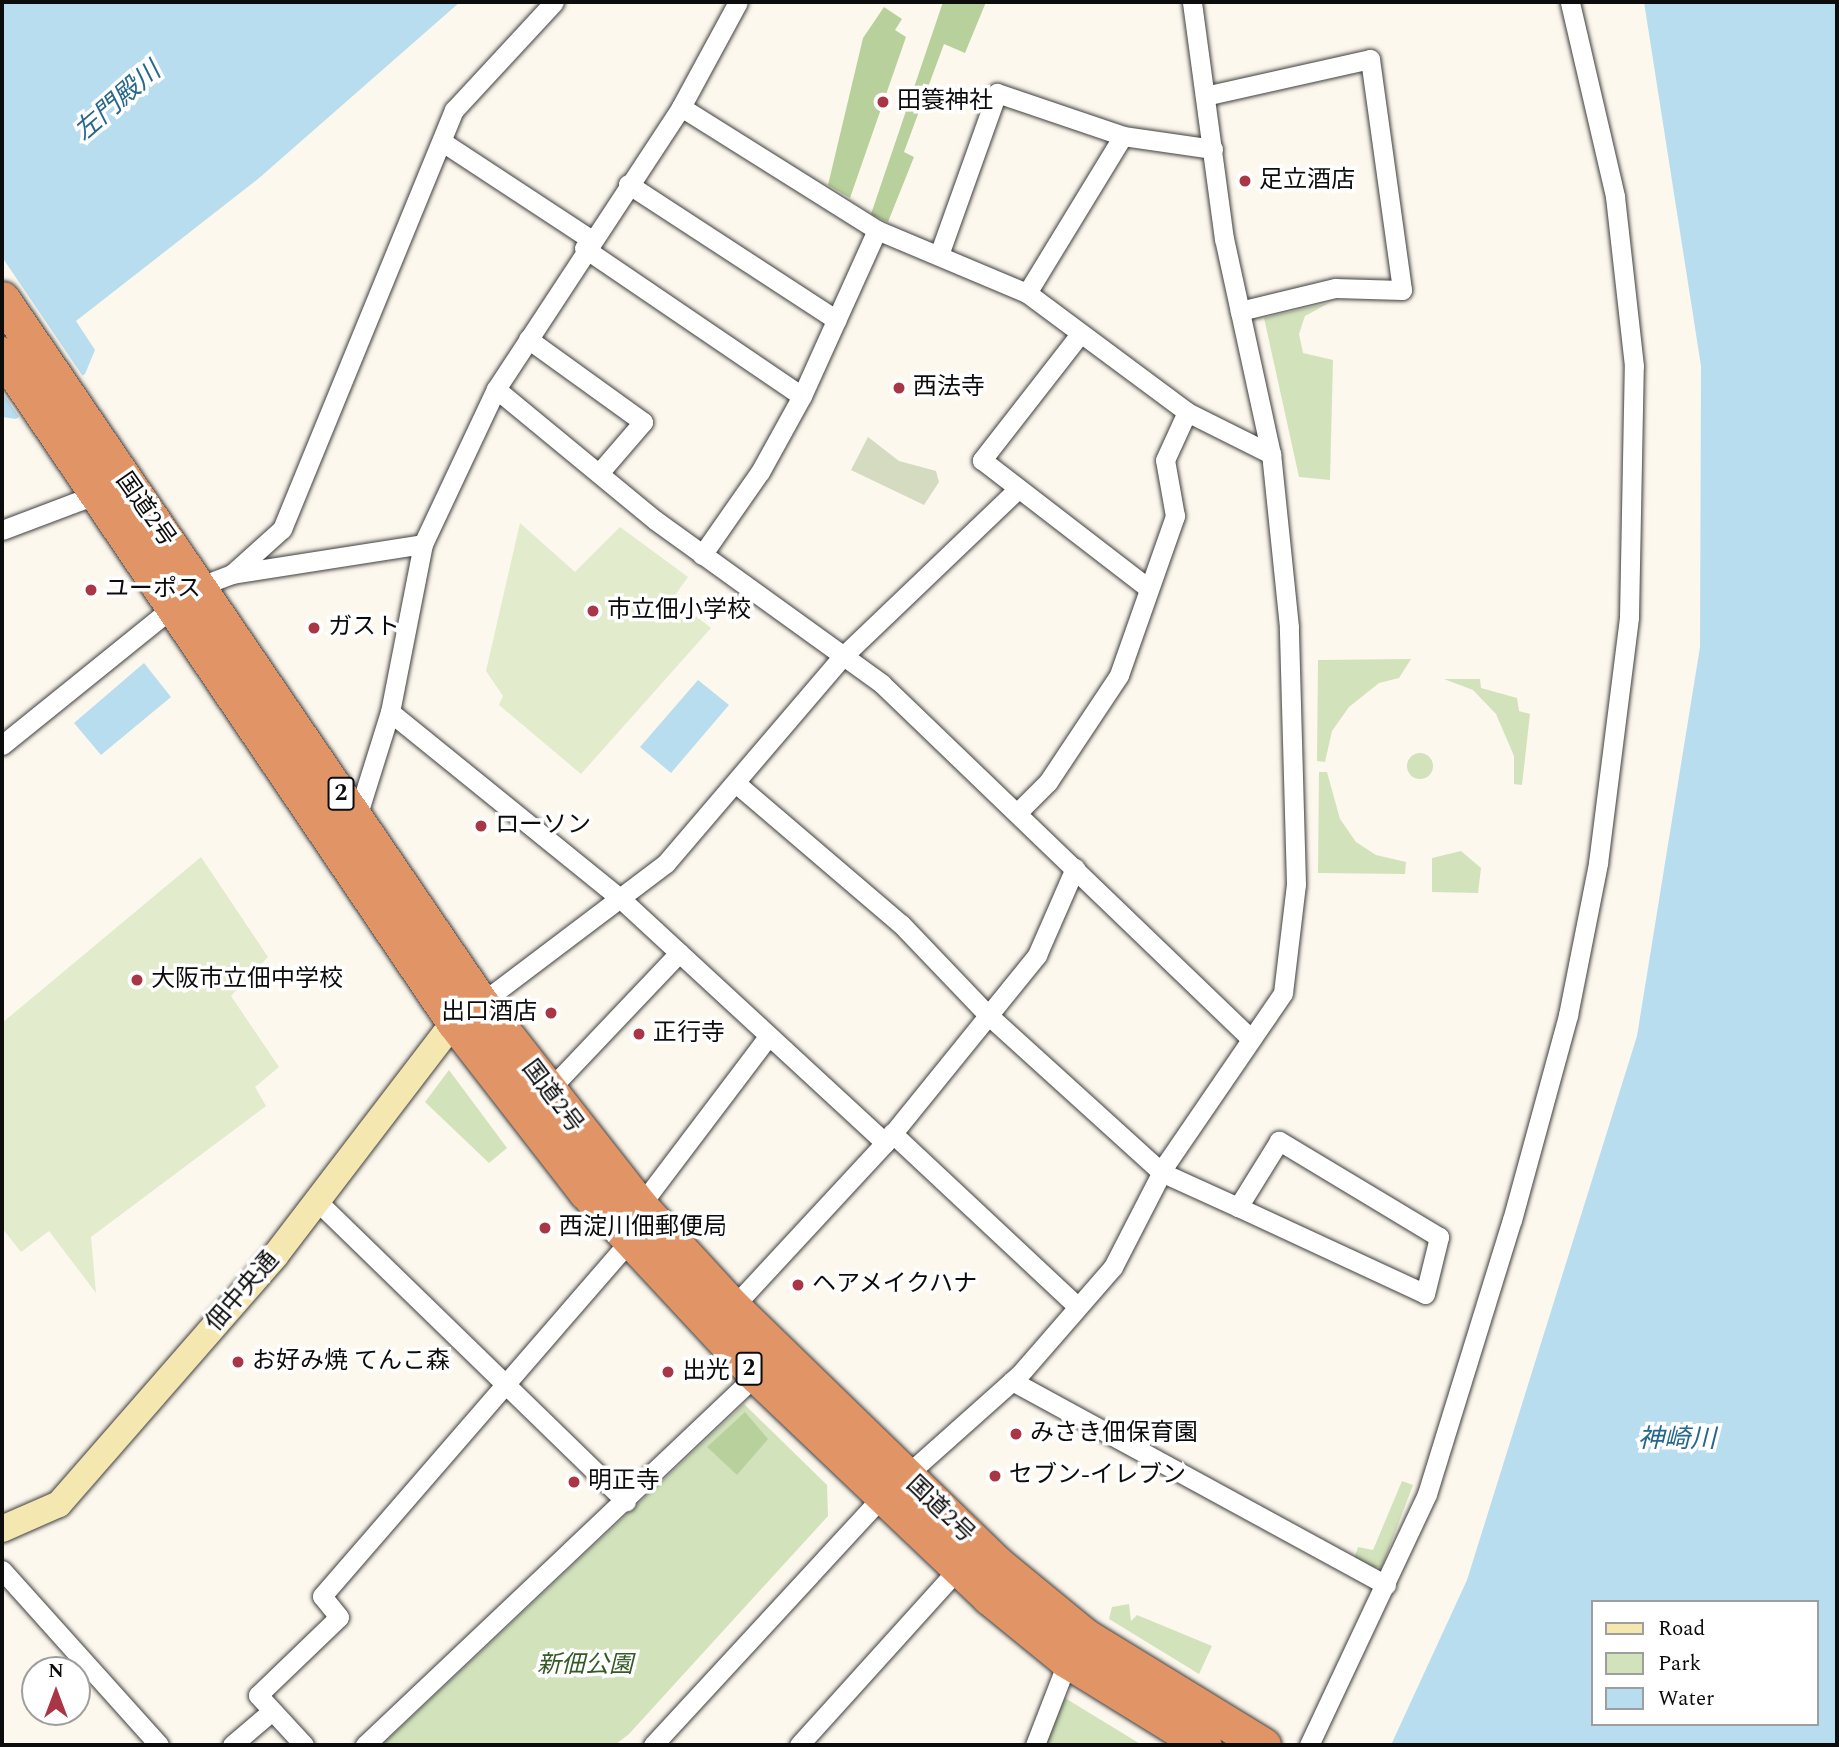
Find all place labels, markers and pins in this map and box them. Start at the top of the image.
place label: 田簑神社 [897,88,993,116]
marker: 田簑神社 [875,94,891,110]
place label: 足立酒店 [1259,167,1355,195]
marker: 足立酒店 [1237,173,1253,189]
place label: 西法寺 [913,374,985,402]
marker: 西法寺 [891,380,907,396]
place label: ユーポス [105,576,201,604]
marker: ユーポス [83,582,99,598]
place label: 市立佃小学校 [607,597,751,625]
marker: 市立佃小学校 [585,603,601,619]
place label: ガスト [328,614,400,642]
marker: ガスト [306,620,322,636]
place label: ローソン [495,812,591,840]
marker: ローソン [473,818,489,834]
place label: 大阪市立佃中学校 [151,966,343,994]
marker: 大阪市立佃中学校 [129,972,145,988]
place label: 出口酒店 [441,999,537,1027]
marker: 出口酒店 [543,1005,559,1021]
place label: 正行寺 [653,1020,725,1048]
marker: 正行寺 [631,1026,647,1042]
place label: 西淀川佃郵便局 [559,1214,727,1242]
marker: 西淀川佃郵便局 [537,1220,553,1236]
place label: ヘアメイクハナ [812,1271,980,1299]
marker: ヘアメイクハナ [790,1277,806,1293]
place label: お好み焼 てんこ森 [252,1348,450,1376]
marker: お好み焼 てんこ森 [230,1354,246,1370]
place label: 出光 [682,1358,730,1386]
marker: 出光 [660,1364,676,1380]
place label: みさき佃保育園 [1030,1420,1198,1448]
marker: みさき佃保育園 [1008,1426,1024,1442]
place label: セブン-イレブン [1009,1462,1186,1490]
place label: 明正寺 [588,1468,660,1496]
marker: セブン-イレブン [987,1468,1003,1484]
marker: 明正寺 [566,1474,582,1490]

